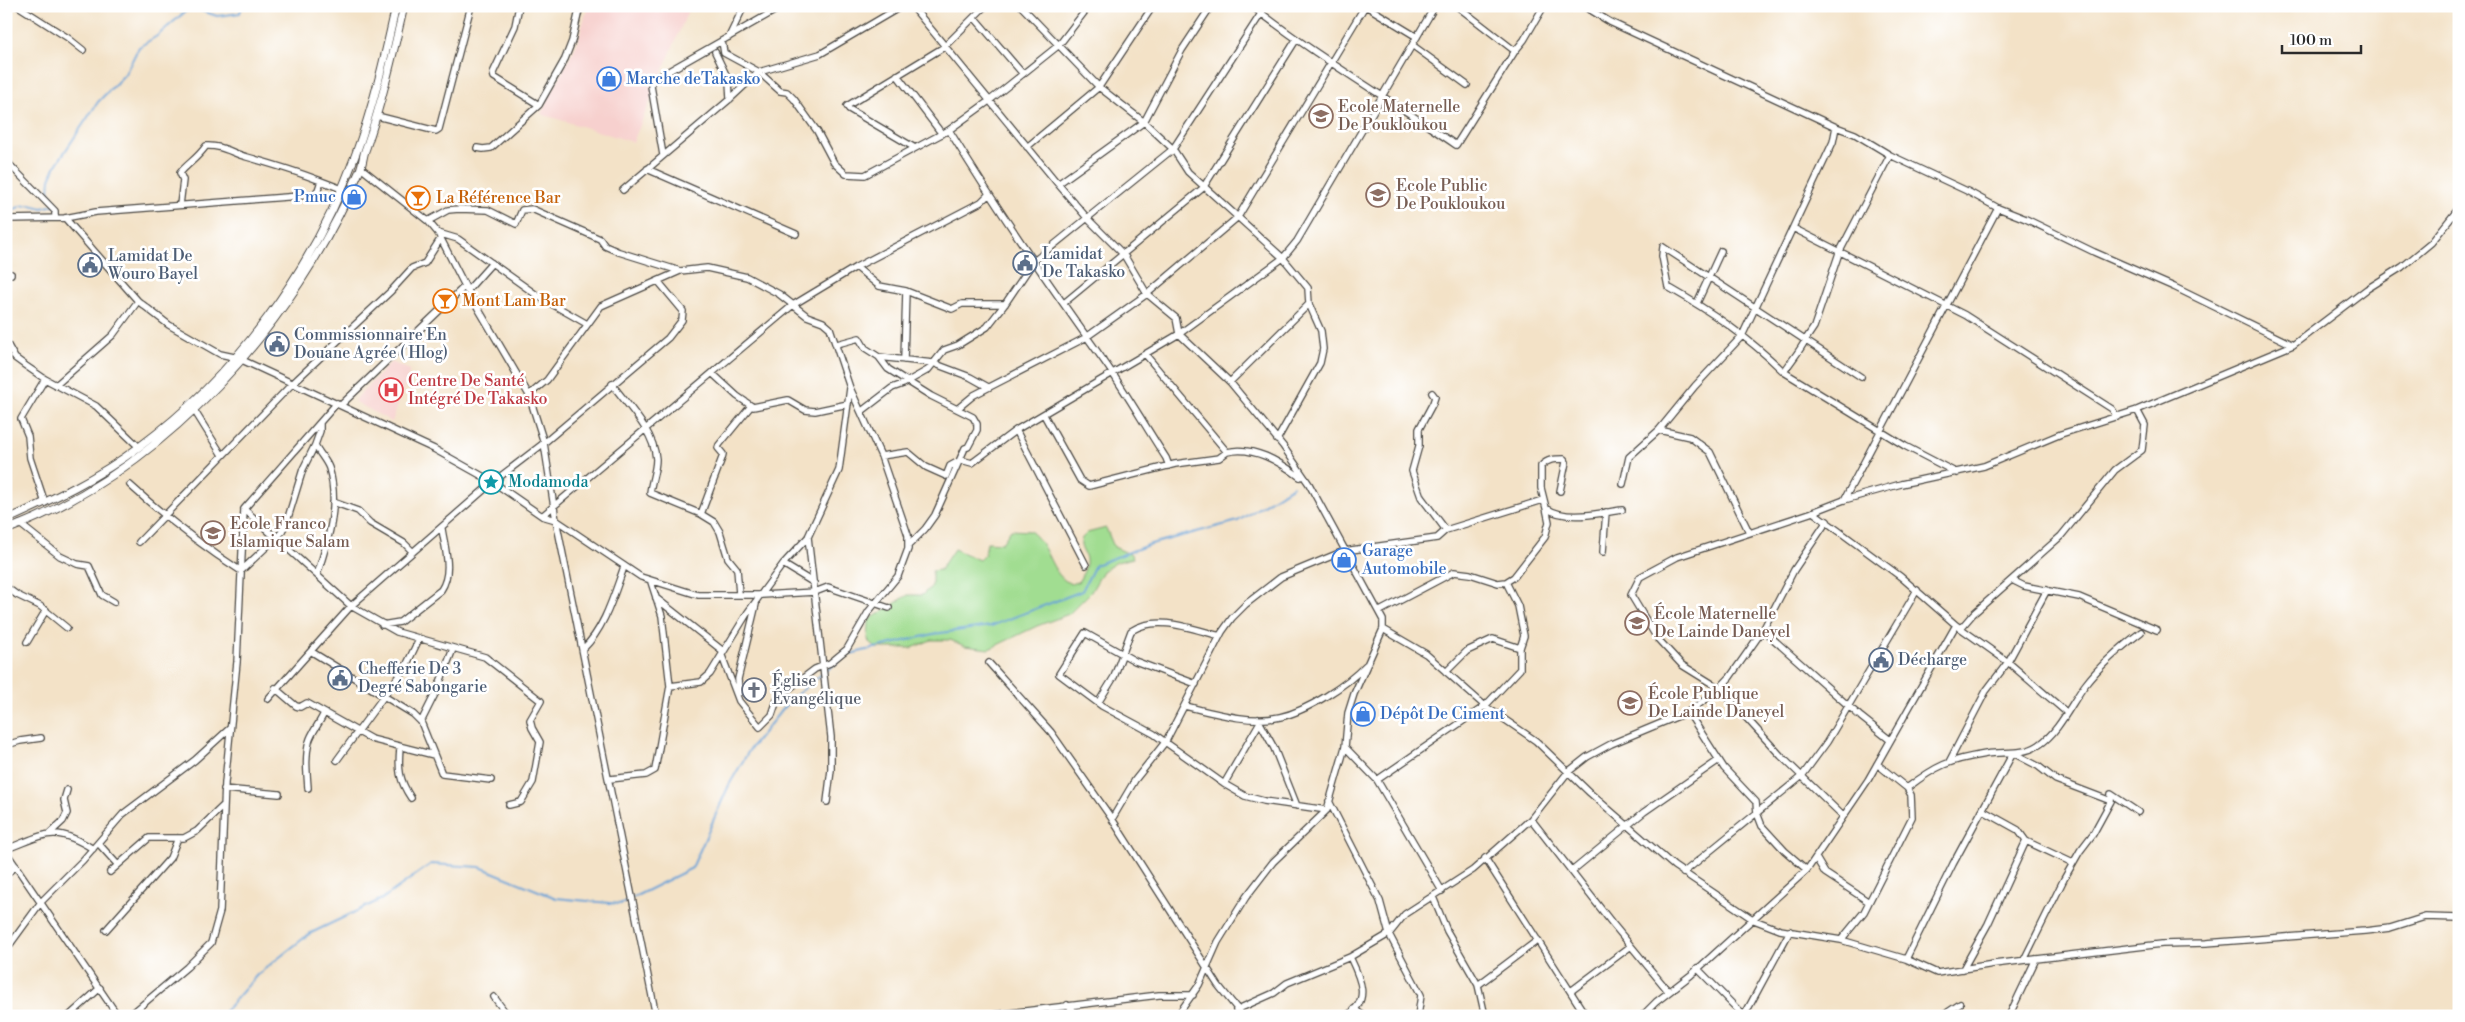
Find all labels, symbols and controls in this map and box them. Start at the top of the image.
scale bar [2282,22,2361,54]
text: 100 m [2290,31,2332,50]
shop icon: Marche deTakasko [596,66,622,92]
place label: Marche deTakasko [626,69,761,89]
place label: Ecole Maternelle De Poukloukou [1338,97,1460,135]
school or university icon: Ecole Maternelle De Poukloukou [1308,103,1334,129]
place label: Ecole Public De Poukloukou [1396,176,1505,214]
school or university icon: Ecole Public De Poukloukou [1365,182,1391,208]
shop icon: Pmuc [341,184,367,210]
bar icon: La Référence Bar [405,185,431,211]
place label: Pmuc [294,187,336,207]
place label: La Référence Bar [436,188,561,208]
place label: Lamidat De Takasko [1042,244,1125,282]
place label: Lamidat De Wouro Bayel [107,246,198,284]
public building icon: Lamidat De Takasko [1012,250,1038,276]
public building icon: Lamidat De Wouro Bayel [77,252,103,278]
bar icon: Mont Lam Bar [432,288,458,314]
place label: Mont Lam Bar [462,291,566,311]
place label: Commissionnaire En Douane Agrée ( Hlog) [294,325,448,363]
public building icon: Commissionnaire En Douane Agrée ( Hlog) [264,331,290,357]
place label: Centre De Santé Intégré De Takasko [408,371,547,409]
hospital icon: Centre De Santé Intégré De Takasko [378,377,404,403]
place icon: Modamoda [478,469,504,495]
place label: Modamoda [508,472,589,492]
place label: Ecole Franco Islamique Salam [230,514,350,552]
school or university icon: Ecole Franco Islamique Salam [200,520,226,546]
place label: Garage Automobile [1361,541,1447,579]
shop icon: Garage Automobile [1331,547,1357,573]
place label: École Maternelle De Lainde Daneyel [1654,602,1790,642]
school or university icon: École Maternelle De Lainde Daneyel [1624,610,1650,636]
public building icon: Décharge [1868,647,1894,673]
place label: Décharge [1898,650,1967,670]
place label: Chefferie De 3 Degré Sabongarie [358,659,487,697]
public building icon: Chefferie De 3 Degré Sabongarie [327,665,353,691]
place label: Église Évangélique [772,669,861,709]
church icon: Église Évangélique [741,677,767,703]
place label: École Publique De Lainde Daneyel [1648,682,1784,722]
school or university icon: École Publique De Lainde Daneyel [1617,690,1643,716]
shop icon: Dépôt De Ciment [1350,701,1376,727]
place label: Dépôt De Ciment [1380,704,1505,724]

